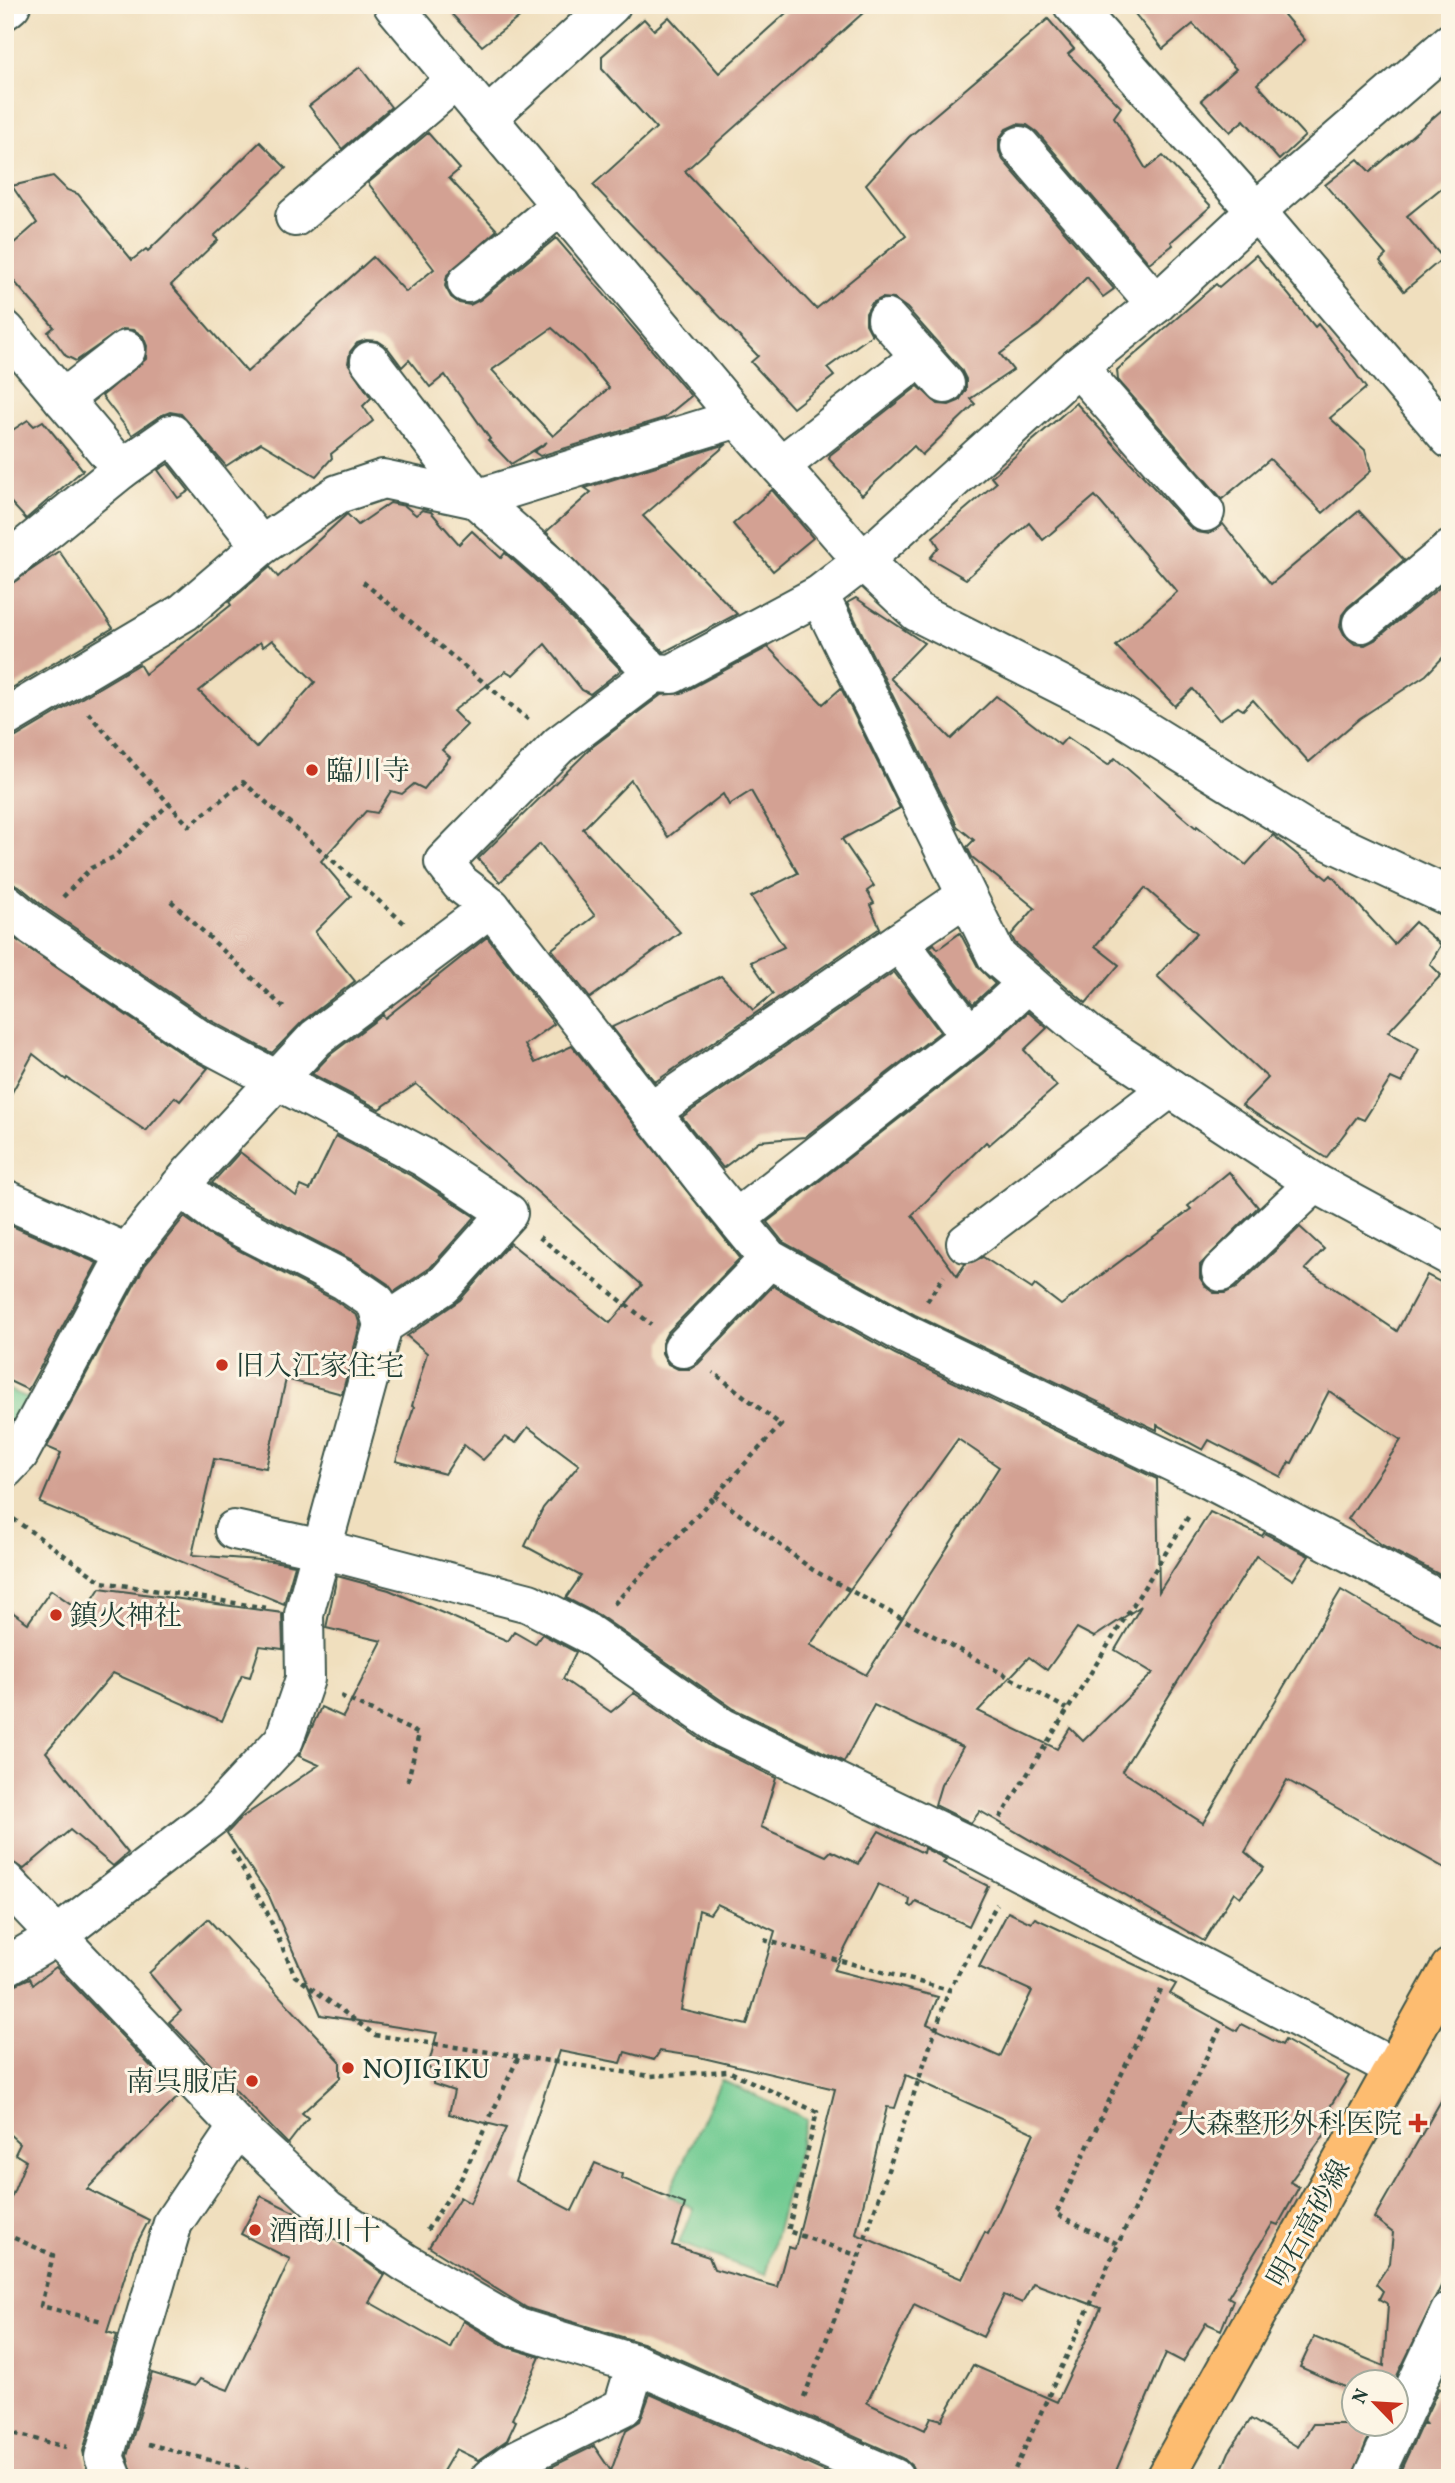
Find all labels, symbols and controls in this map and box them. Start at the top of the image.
place label: 臨川寺 [326,753,410,792]
marker: 臨川寺 [304,762,320,778]
place label: 旧入江家住宅 [236,1348,404,1387]
marker: 旧入江家住宅 [214,1357,230,1373]
place label: 鎮火神社 [70,1598,182,1637]
marker: 鎮火神社 [48,1607,64,1623]
place label: NOJIGIKU [362,2051,490,2090]
marker: NOJIGIKU [340,2060,356,2076]
place label: 南呉服店 [126,2064,238,2103]
marker: 南呉服店 [244,2073,260,2089]
place label: 大森整形外科医院 [1178,2106,1402,2145]
marker: 大森整形外科医院 [1408,2113,1428,2133]
street label: 明石高砂線 [1259,2154,1361,2295]
place label: 酒商川十 [269,2213,381,2252]
marker: 酒商川十 [247,2222,263,2238]
north arrow [1340,2368,1410,2438]
text: N [1347,2385,1376,2408]

